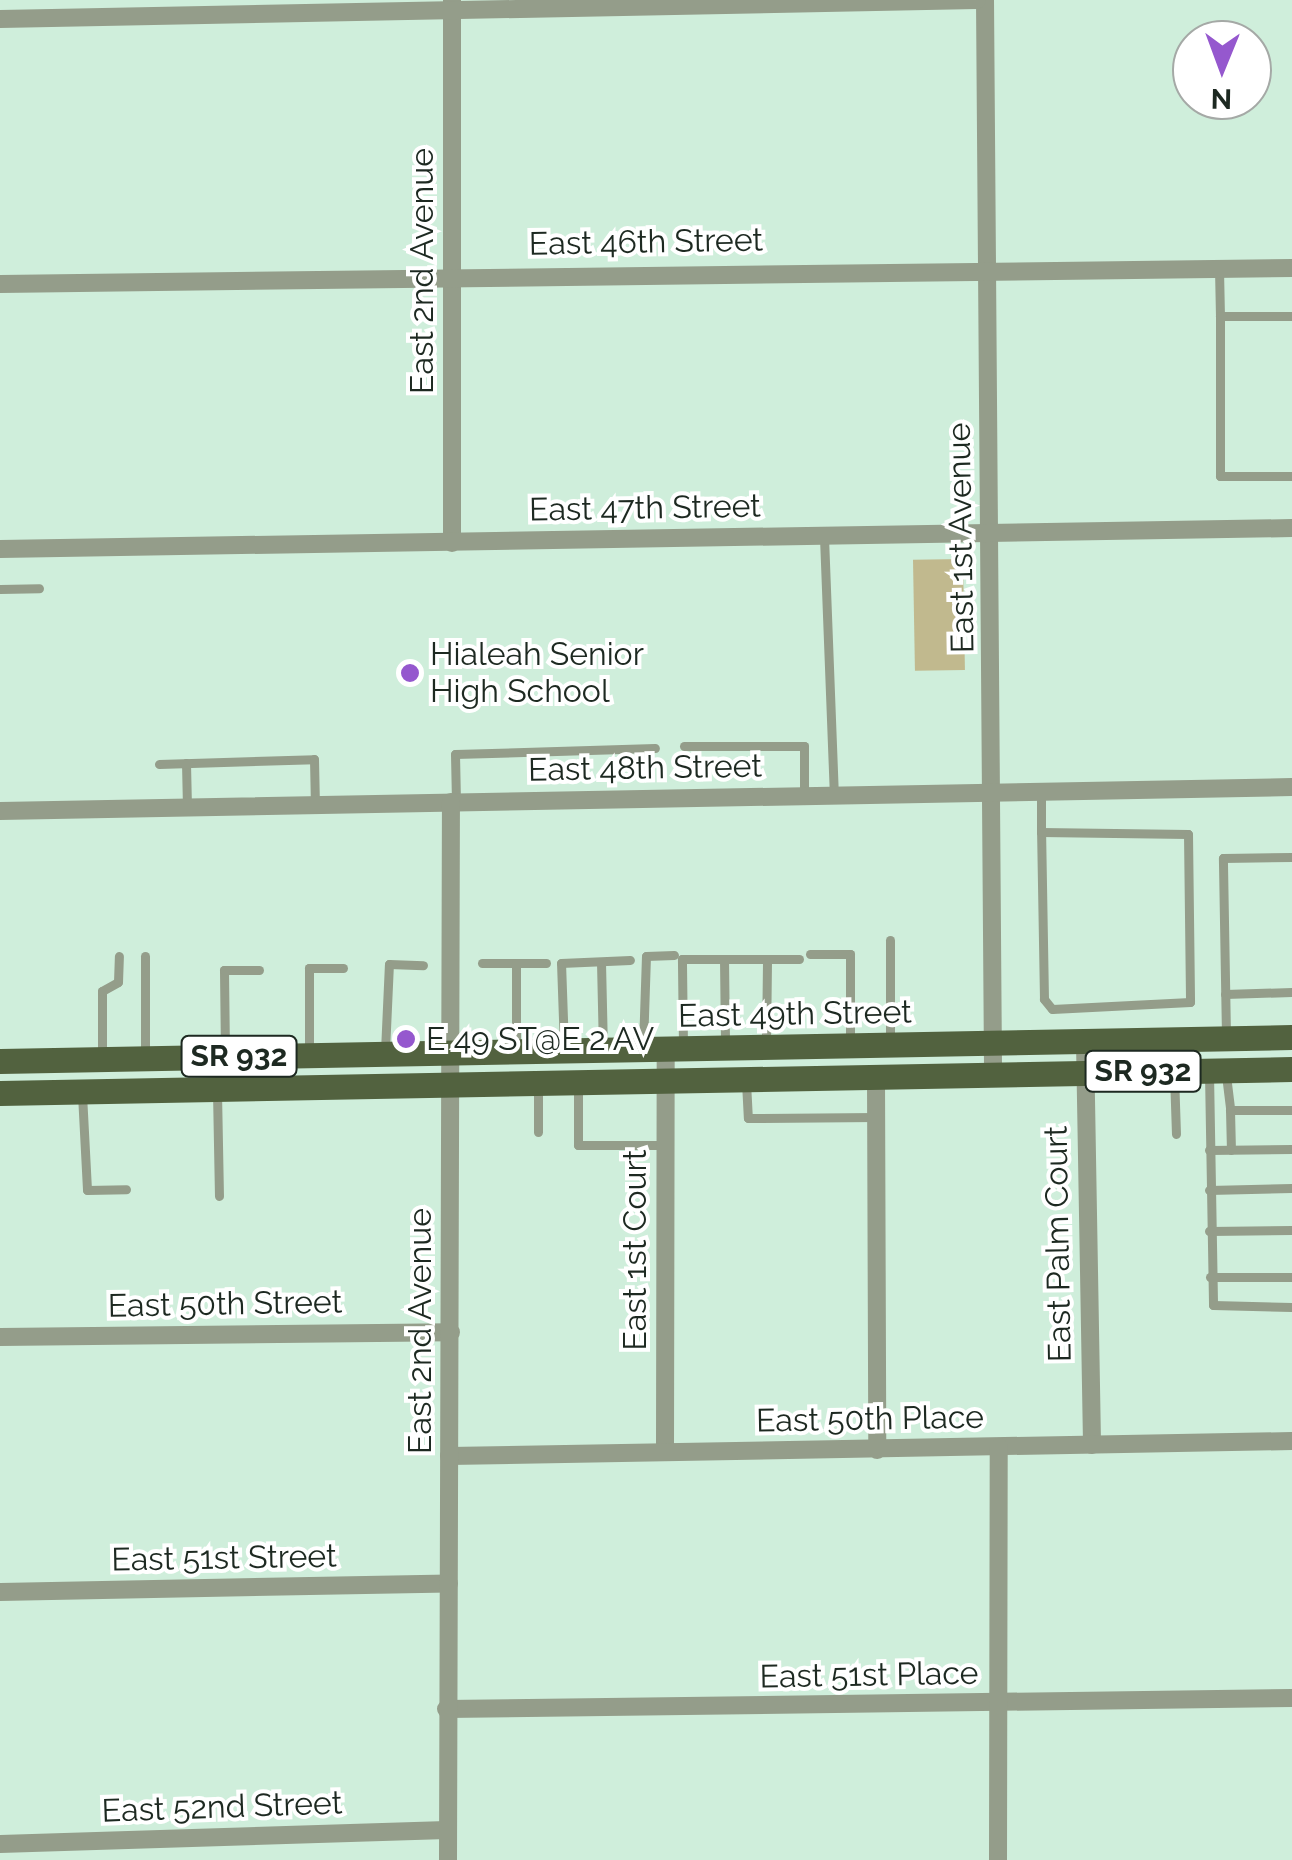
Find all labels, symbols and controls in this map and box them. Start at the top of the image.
north arrow [1172,20,1272,120]
text: N [1211,82,1232,115]
street label: East 2nd Avenue [403,148,441,394]
street label: East 46th Street [529,221,763,263]
street label: East 1st Avenue [940,422,982,654]
street label: East 47th Street [529,487,761,529]
place label: Hialeah Senior High School [430,636,644,711]
marker: Hialeah Senior High School [399,662,421,684]
street label: East 48th Street [528,747,762,789]
street label: East 49th Street [678,993,912,1035]
place label: E 49 ST@E 2 AV [426,1020,655,1058]
marker: E 49 ST@E 2 AV [395,1028,417,1050]
road number: SR 932 [179,1031,299,1081]
road number: SR 932 [1083,1046,1203,1096]
street label: East Palm Court [1037,1125,1079,1363]
street label: East 1st Court [616,1149,654,1351]
street label: East 2nd Avenue [401,1208,439,1454]
street label: East 50th Street [107,1283,343,1325]
street label: East 50th Place [756,1398,984,1440]
street label: East 51st Street [111,1537,337,1579]
street label: East 51st Place [759,1654,979,1696]
street label: East 52nd Street [101,1784,343,1830]

